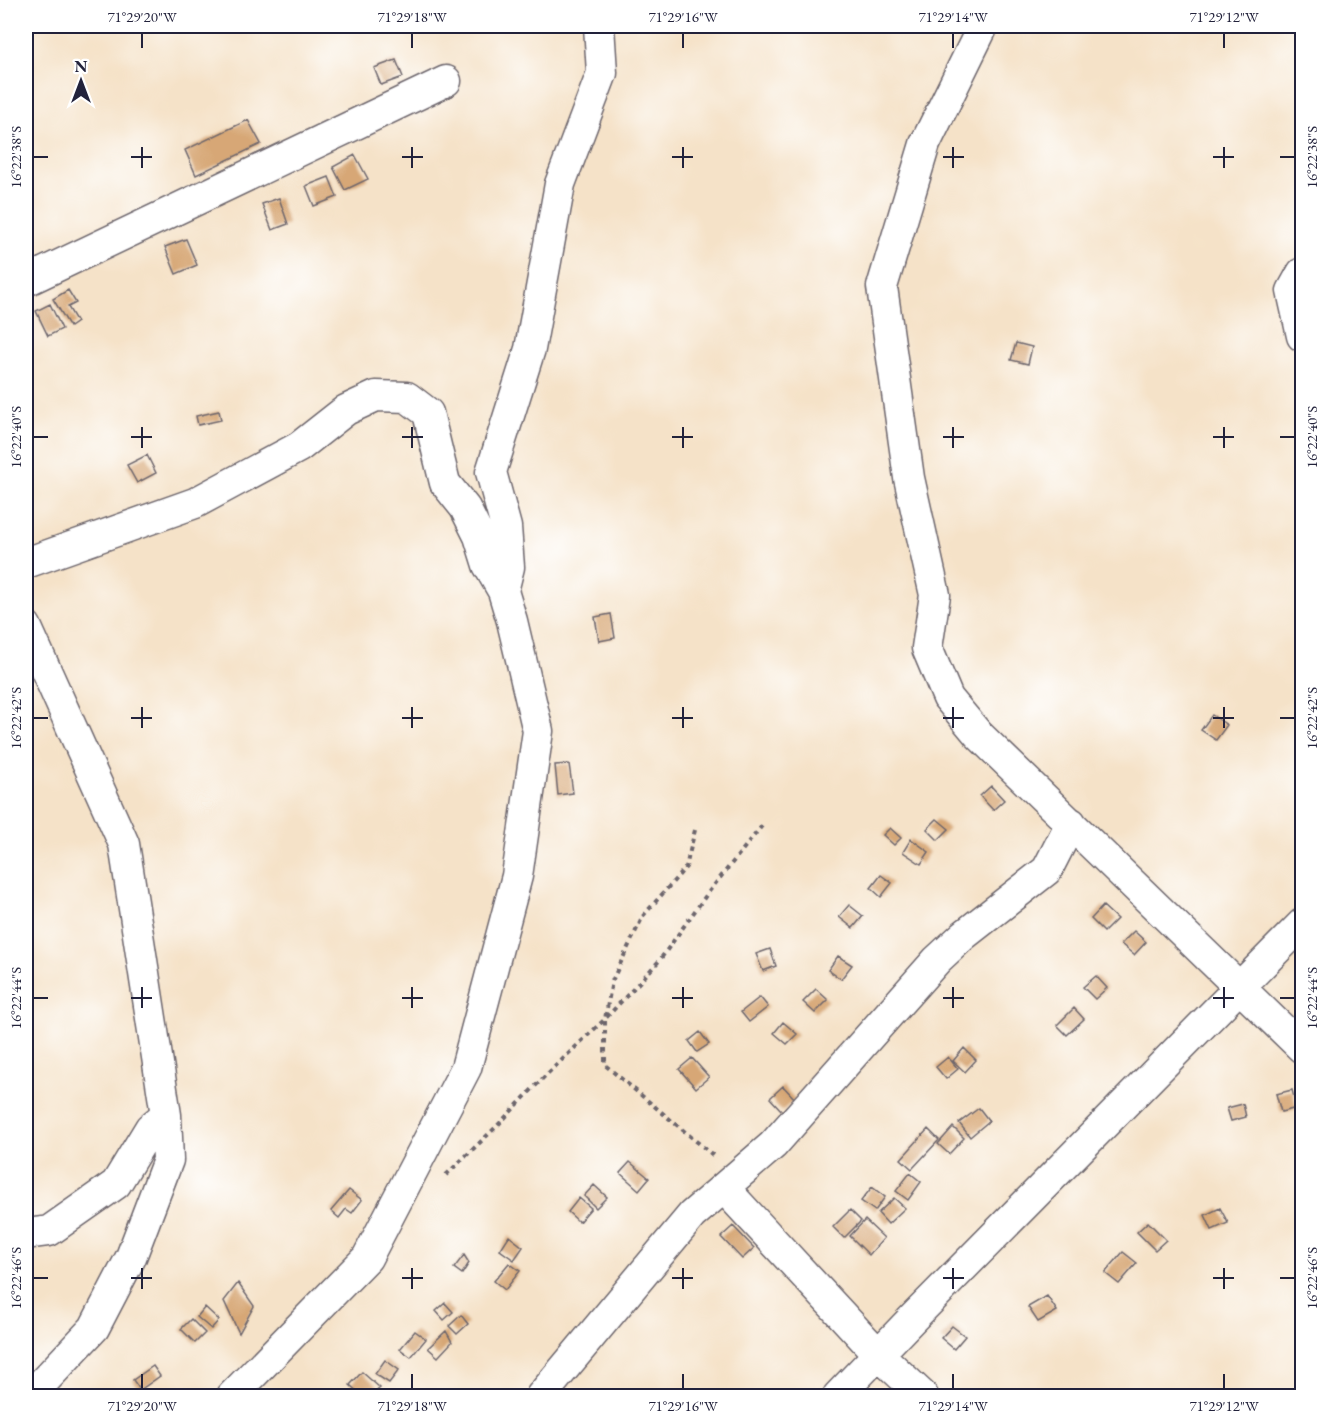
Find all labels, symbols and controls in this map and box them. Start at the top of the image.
text: 71°29'20"W [107,7,177,26]
text: 71°29'18"W [377,7,447,26]
text: 71°29'16"W [648,7,718,26]
text: 71°29'14"W [918,7,988,26]
text: 71°29'12"W [1189,7,1259,26]
north arrow [51,51,111,111]
text: N [75,56,88,77]
text: 16°22'38"S [6,126,25,188]
text: 16°22'38"S [1302,126,1321,188]
text: 16°22'40"S [6,406,25,468]
text: 16°22'40"S [1302,406,1321,468]
text: 16°22'42"S [6,687,25,749]
text: 16°22'42"S [1302,687,1321,749]
text: 16°22'44"S [6,967,25,1029]
text: 16°22'44"S [1302,967,1321,1029]
text: 16°22'46"S [6,1247,25,1309]
text: 16°22'46"S [1302,1247,1321,1309]
text: 71°29'20"W [107,1396,177,1415]
text: 71°29'18"W [377,1396,447,1415]
text: 71°29'16"W [648,1396,718,1415]
text: 71°29'14"W [918,1396,988,1415]
text: 71°29'12"W [1189,1396,1259,1415]

